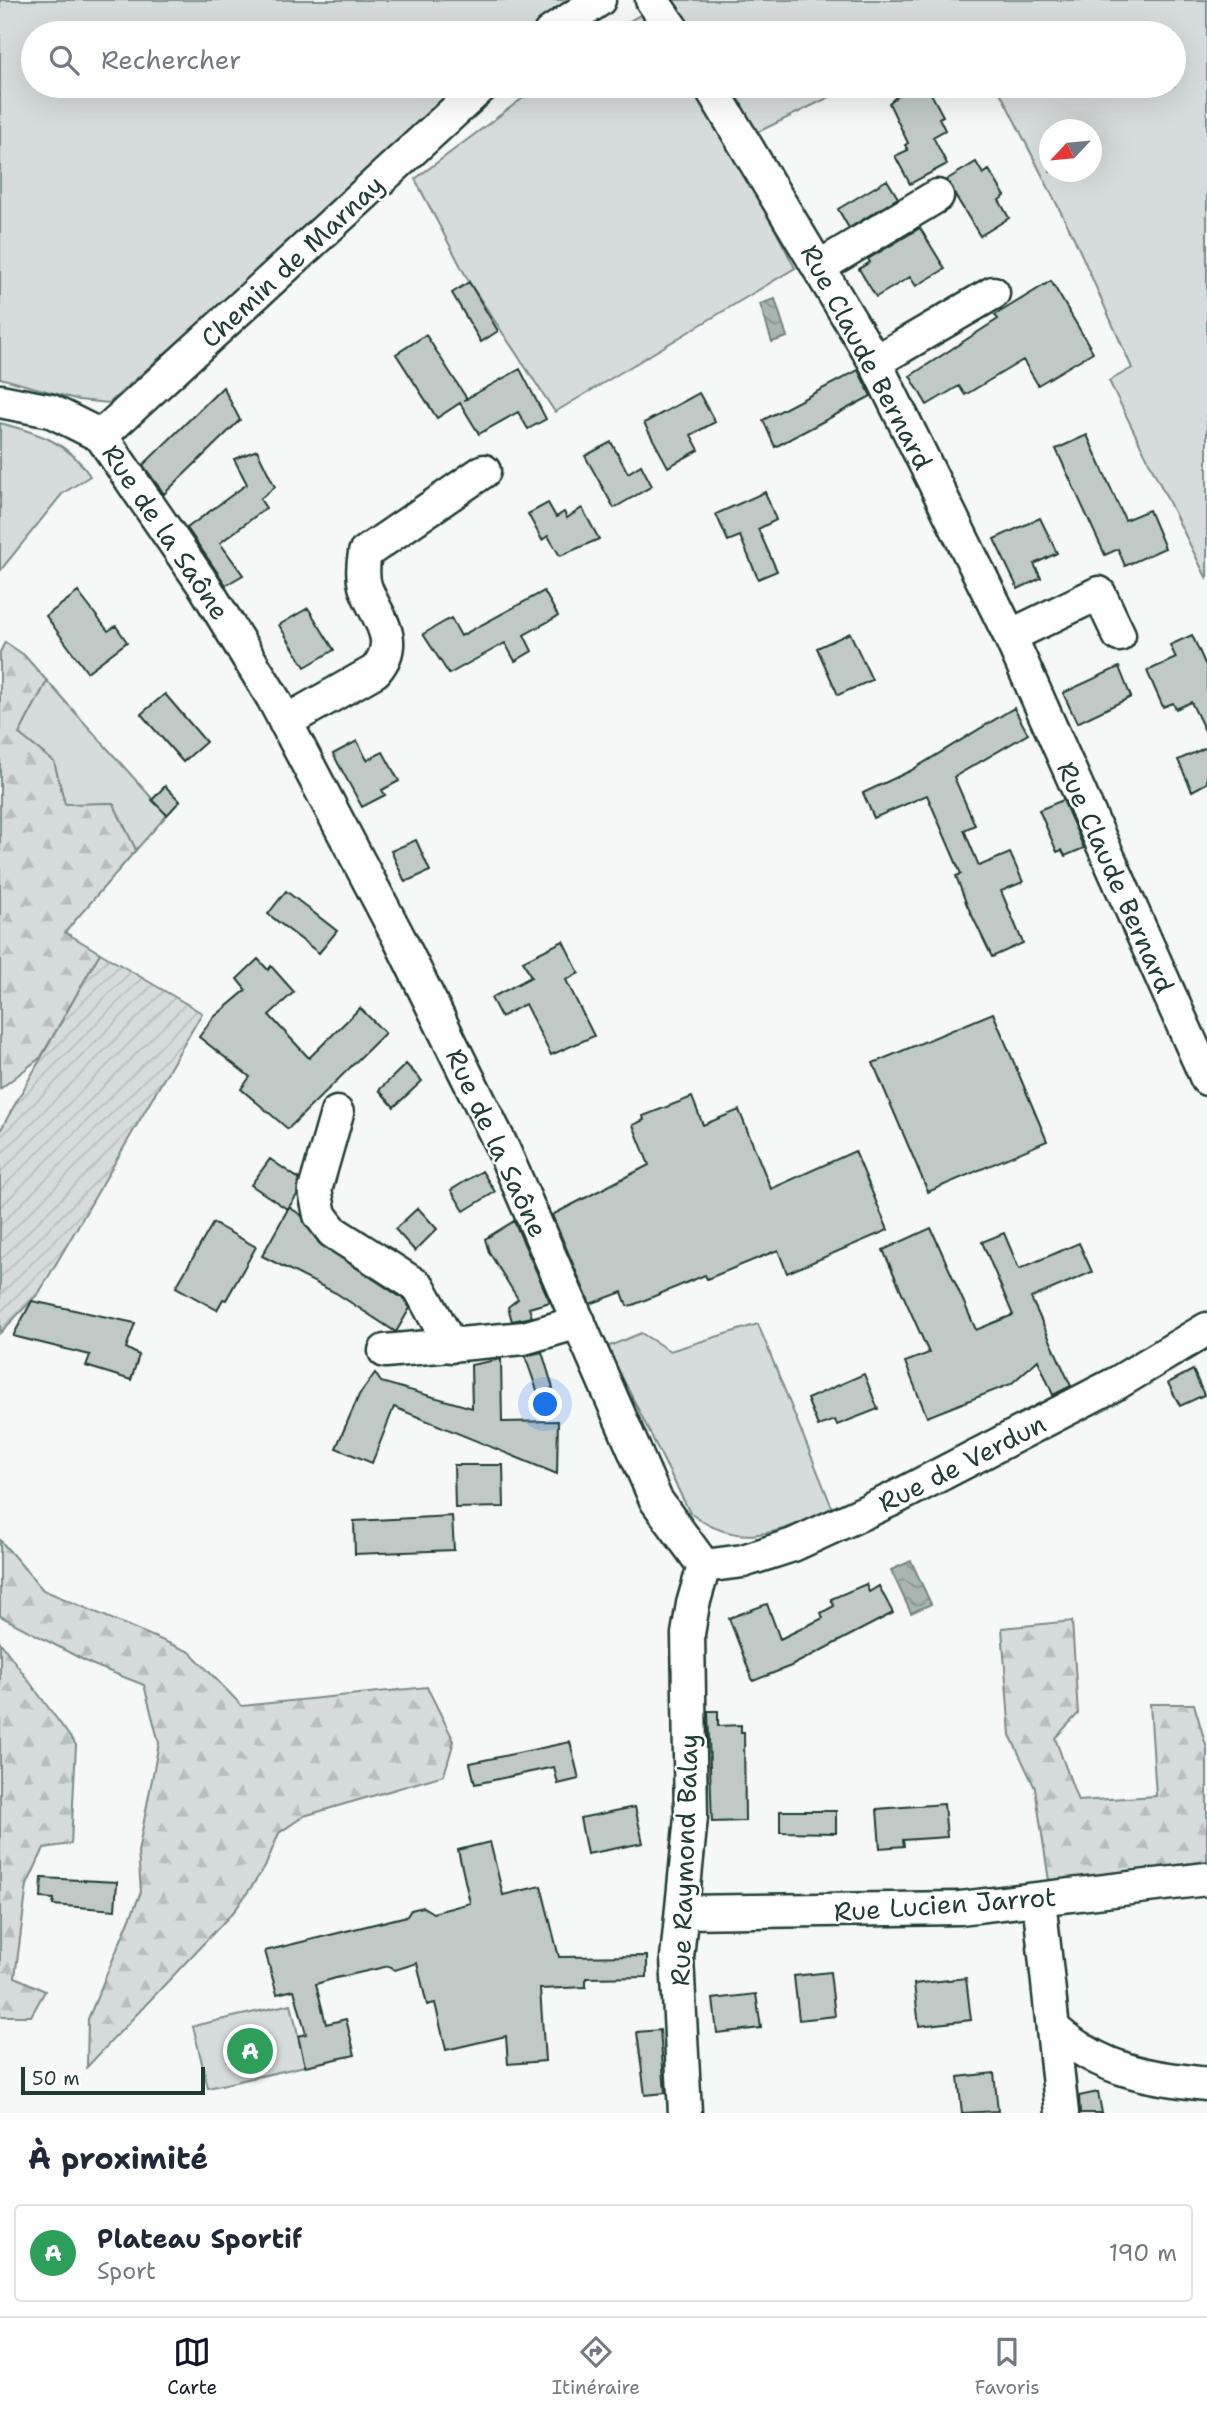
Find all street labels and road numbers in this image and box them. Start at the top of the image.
street label: Chemin de Marnay [193,167,391,355]
street label: Rue Claude Bernard [793,238,941,476]
street label: Rue de la Saône [94,437,238,627]
street label: Rue Claude Bernard [1049,756,1183,998]
street label: Rue de la Saône [438,1043,556,1243]
street label: Rue de Verdun [872,1406,1052,1520]
street label: Rue Raymond Balay [662,1733,706,1987]
street label: Rue Lucien Jarrot [833,1879,1057,1929]

